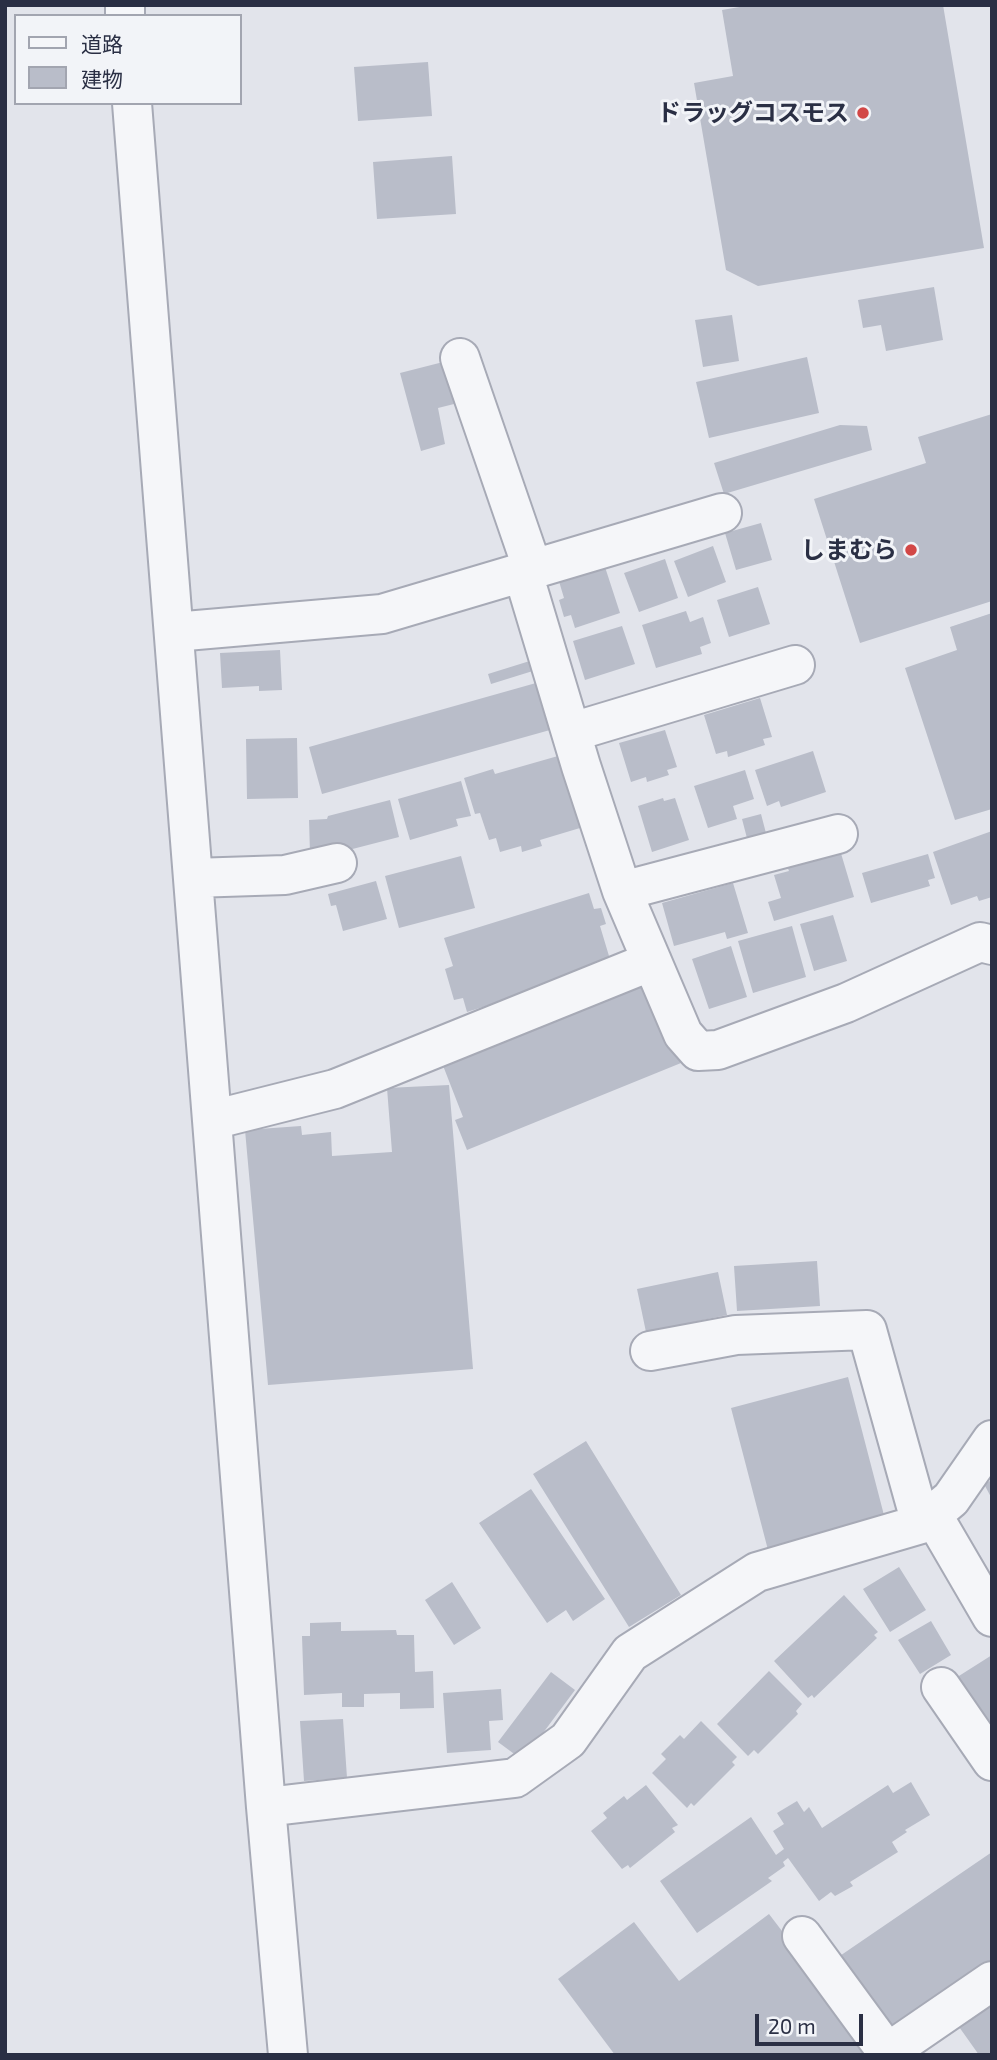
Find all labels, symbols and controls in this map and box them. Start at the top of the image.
legend [14,14,242,105]
text: 道路 [81,31,123,56]
text: 建物 [81,66,123,91]
place label: ドラッグコスモス [657,99,849,127]
marker: ドラッグコスモス [855,105,871,121]
place label: しまむら [801,536,897,564]
marker: しまむら [903,542,919,558]
scale bar [759,2000,867,2044]
text: 20 m [768,2013,816,2038]

